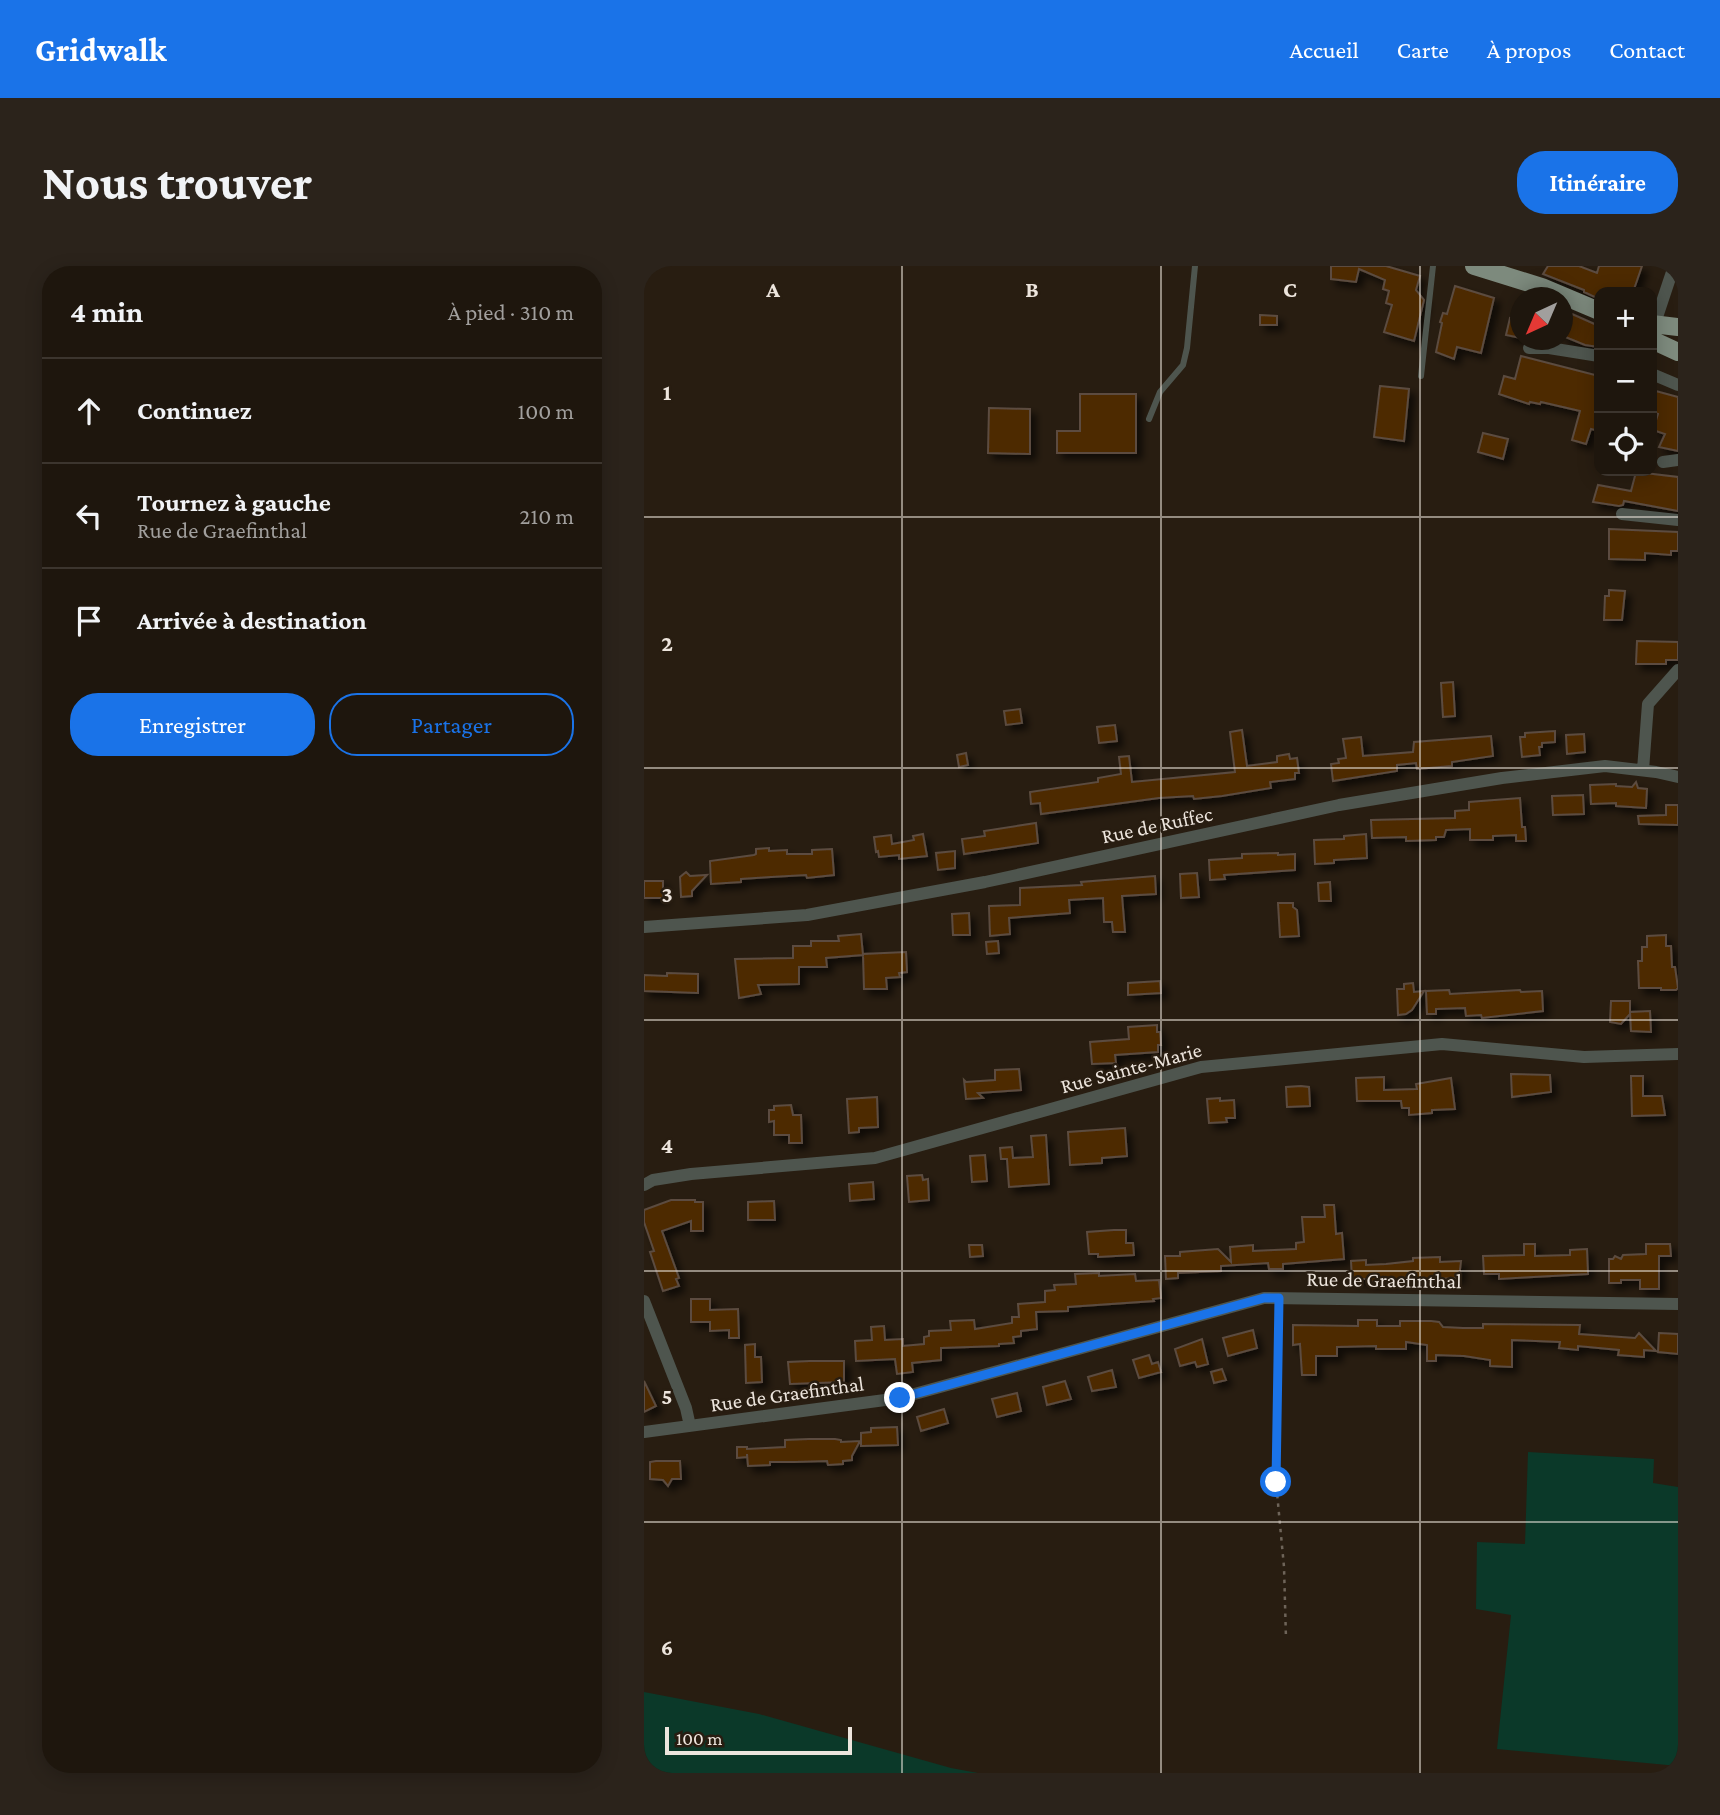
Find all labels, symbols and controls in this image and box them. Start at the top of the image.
text: Gridwalk [35,31,167,68]
text: Accueil [1289,36,1359,63]
text: Carte [1397,36,1449,63]
text: À propos [1487,36,1571,63]
text: Contact [1609,36,1685,63]
button: Itinéraire [1517,151,1678,214]
text: Nous trouver [42,155,312,210]
text: A [765,276,780,302]
text: B [1025,276,1039,302]
text: C [1283,276,1297,302]
north arrow [1510,287,1573,350]
map controls [1594,287,1657,476]
button: + [1594,287,1657,350]
text: 4 min [70,295,143,328]
text: À pied · 310 m [448,299,574,325]
button: − [1594,350,1657,413]
text: 1 [663,379,672,405]
icon: ahead [70,392,108,430]
text: Continuez [137,396,252,425]
text: 100 m [518,398,574,424]
button: locate [1594,413,1657,476]
text: Tournez à gauche [137,488,331,517]
icon: left [70,497,108,535]
text: 210 m [520,503,574,529]
text: Rue de Graefinthal [137,517,307,543]
icon: arrive [70,602,108,640]
text: Arrivée à destination [137,606,367,635]
text: 2 [661,630,673,656]
button: Enregistrer [70,693,315,756]
button: Partager [329,693,574,756]
street label: Rue de Ruffec [1099,801,1215,848]
text: 3 [661,881,673,907]
street label: Rue Sainte-Marie [1058,1038,1204,1098]
text: 4 [661,1132,673,1158]
street label: Rue de Graefinthal [1306,1267,1462,1293]
street label: Rue de Graefinthal [708,1371,866,1417]
route end [884,1382,915,1413]
text: 5 [661,1383,673,1409]
route start [1260,1466,1291,1497]
text: 6 [661,1634,673,1660]
scale bar [665,1724,852,1756]
text: 100 m [676,1728,723,1749]

